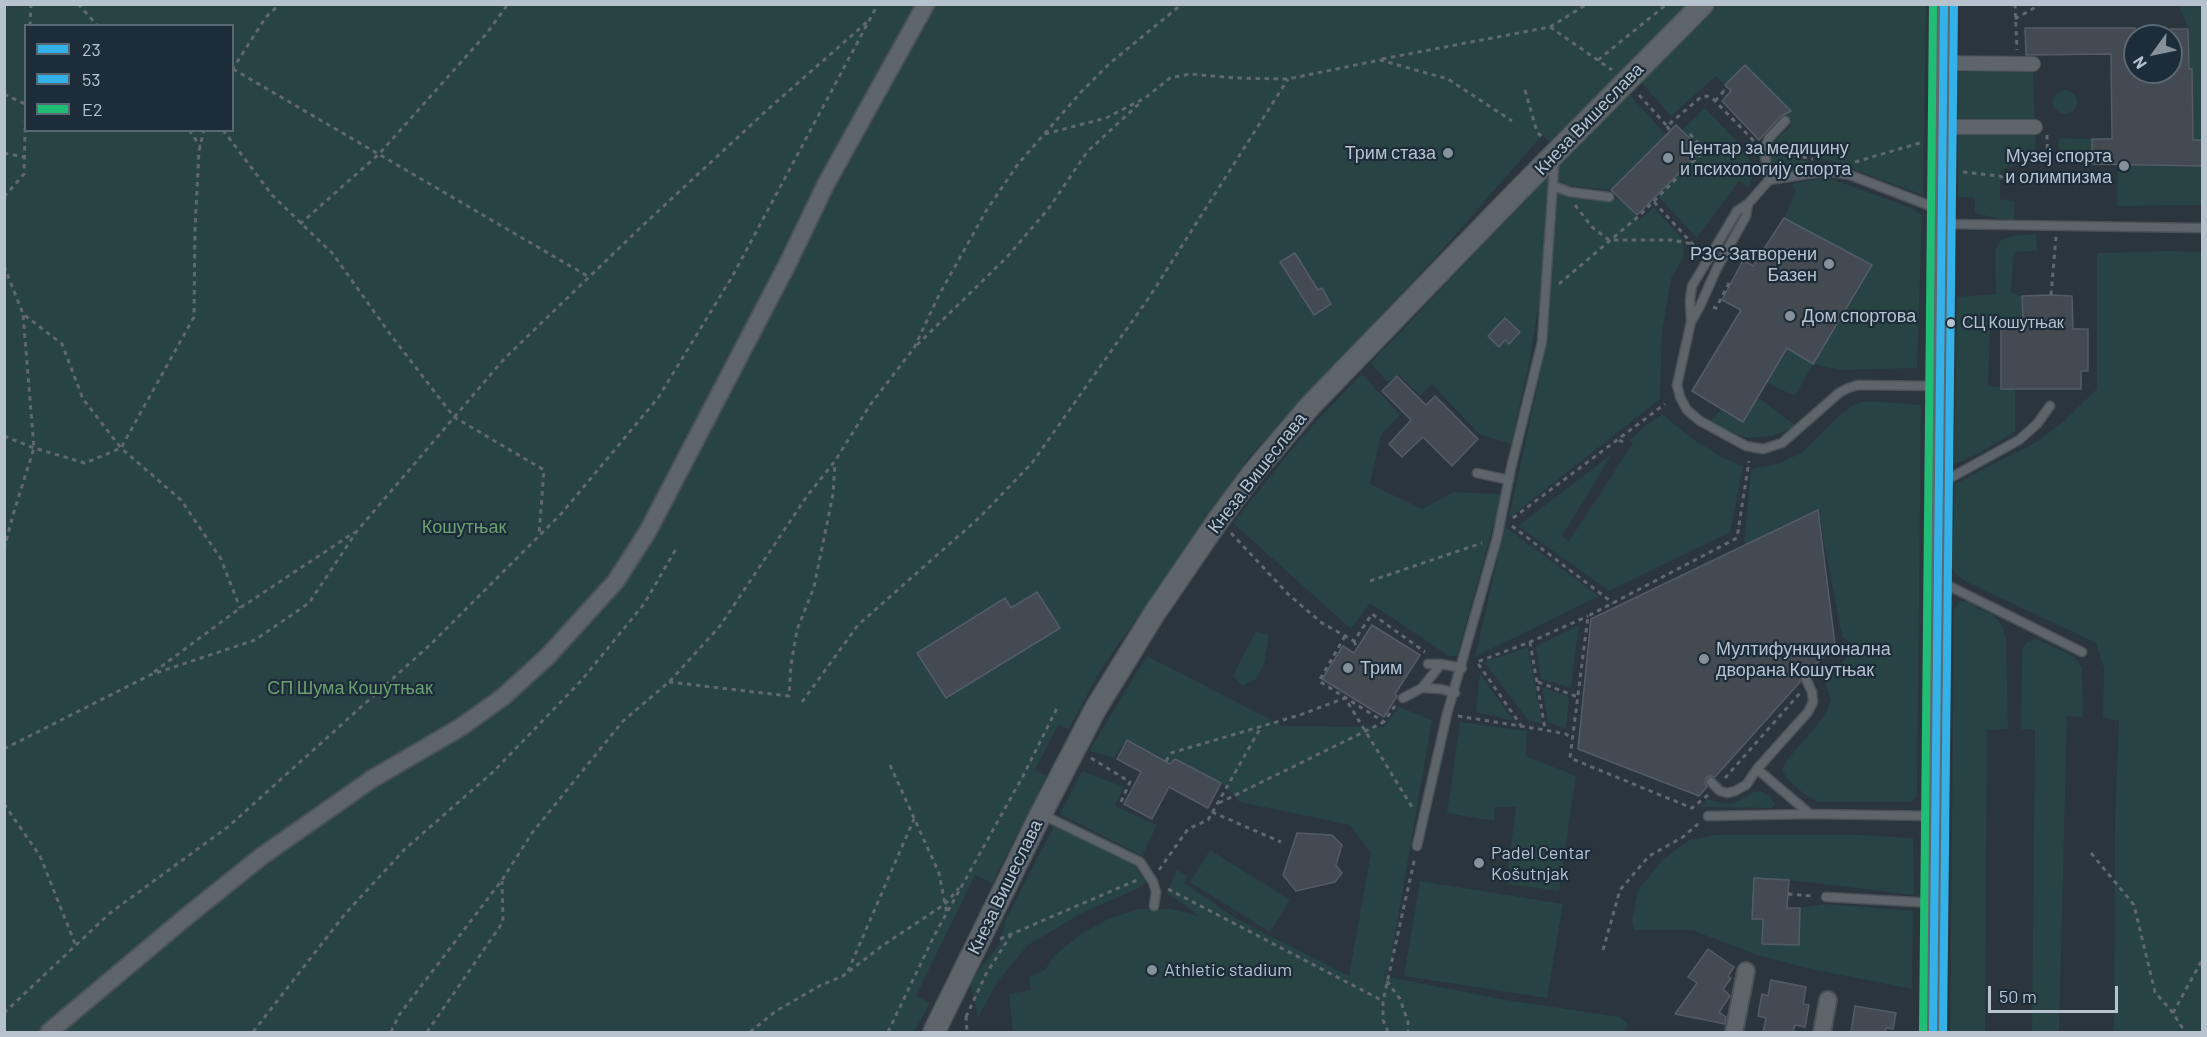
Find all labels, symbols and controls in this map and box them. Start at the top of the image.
legend [24,24,234,132]
north arrow [2123,24,2183,84]
text: 23 [82,38,101,60]
text: N [2128,53,2150,73]
street label: Кнеза Вишеслава [1530,59,1648,179]
text: 53 [82,68,101,90]
text: E2 [82,98,103,120]
place label: Центар за медицину и психологију спорта [1680,137,1851,180]
place label: Трим стаза [1345,142,1436,164]
place label: Музеј спорта и олимпизма [2005,145,2112,188]
marker: Трим стаза [1441,146,1455,160]
marker: Центар за медицину и психологију спорта [1661,151,1675,165]
marker: Музеј спорта и олимпизма [2117,159,2131,173]
place label: РЗС Затворени Базен [1690,243,1817,286]
marker: РЗС Затворени Базен [1822,257,1836,271]
place label: Дом спортова [1802,305,1916,327]
marker: Дом спортова [1783,309,1797,323]
place label: СЦ Кошутњак [1962,313,2064,333]
marker: СЦ Кошутњак [1945,317,1957,329]
street label: Кнеза Вишеслава [1203,408,1311,538]
park label: Кошутњак [422,516,506,538]
place label: Мултифункционална дворана Кошутњак [1716,638,1891,680]
marker: Мултифункционална дворана Кошутњак [1697,652,1711,666]
place label: Трим [1360,657,1402,679]
marker: Трим [1341,661,1355,675]
park label: СП Шума Кошутњак [267,677,433,699]
street label: Кнеза Вишеслава [963,816,1047,958]
place label: Padel Centar Košutnjak [1491,842,1590,884]
marker: Padel Centar Košutnjak [1472,856,1486,870]
place label: Athletic stadium [1164,959,1292,981]
marker: Athletic stadium [1145,963,1159,977]
scale bar [1991,974,2122,1012]
text: 50 m [1999,985,2037,1007]

